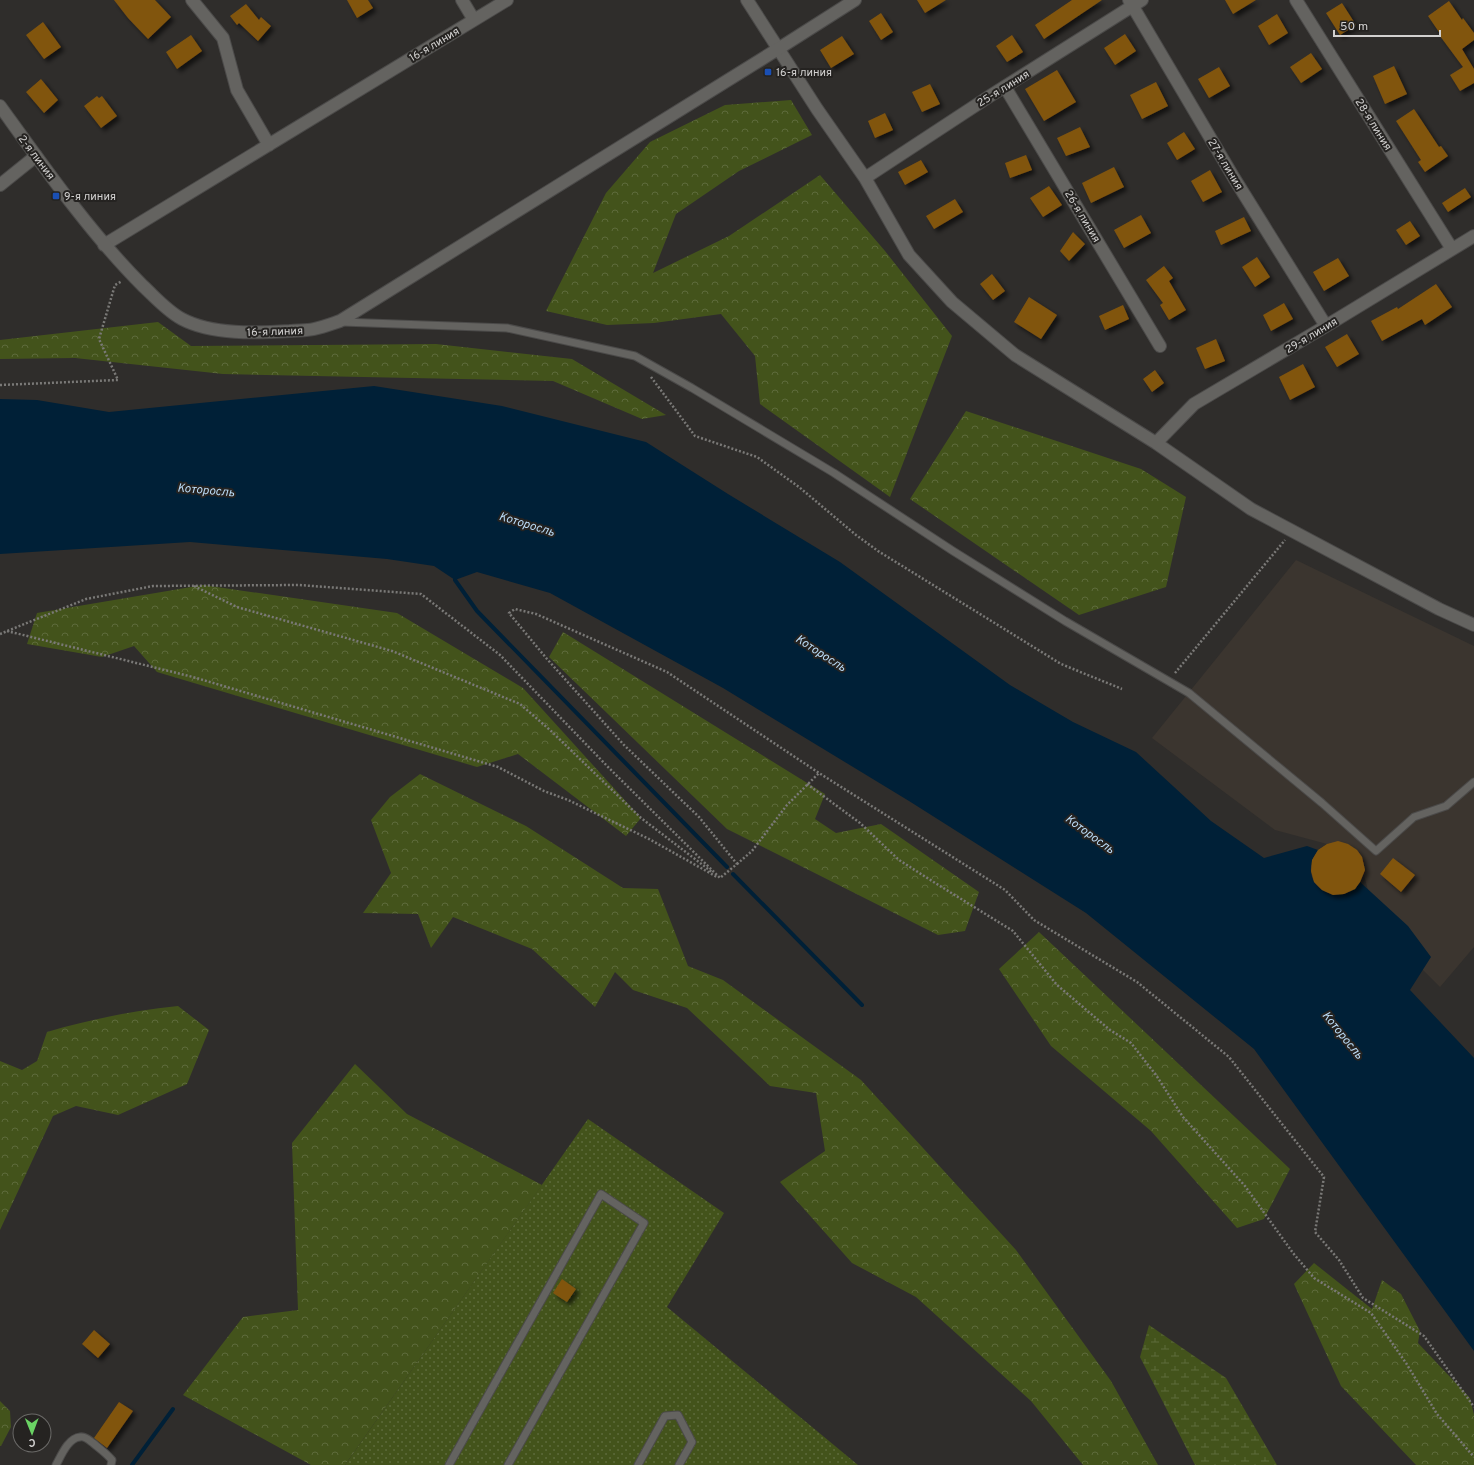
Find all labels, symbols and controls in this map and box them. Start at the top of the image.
scale bar [1334,12,1440,38]
text: 50 m [1340,19,1368,35]
street label: 16-я линия [407,24,462,65]
place label: 16-я линия [776,66,832,80]
marker: 16-я линия [763,67,773,77]
street label: 25-я линия [975,67,1032,110]
street label: 28-я линия [1352,96,1395,153]
street label: 2-я линия [15,133,57,183]
street label: 27-я линия [1204,136,1246,193]
street label: 26-я линия [1061,188,1103,245]
place label: 9-я линия [64,190,116,204]
marker: 9-я линия [51,191,61,201]
street label: 29-я линия [1283,315,1340,357]
street label: 16-я линия [247,324,303,340]
water label: Которосль [177,481,235,501]
water label: Которосль [497,509,557,541]
water label: Которосль [792,631,849,676]
water label: Которосль [1061,811,1117,858]
water label: Которосль [1318,1008,1367,1063]
north arrow [12,1413,52,1453]
text: С [29,1435,36,1449]

